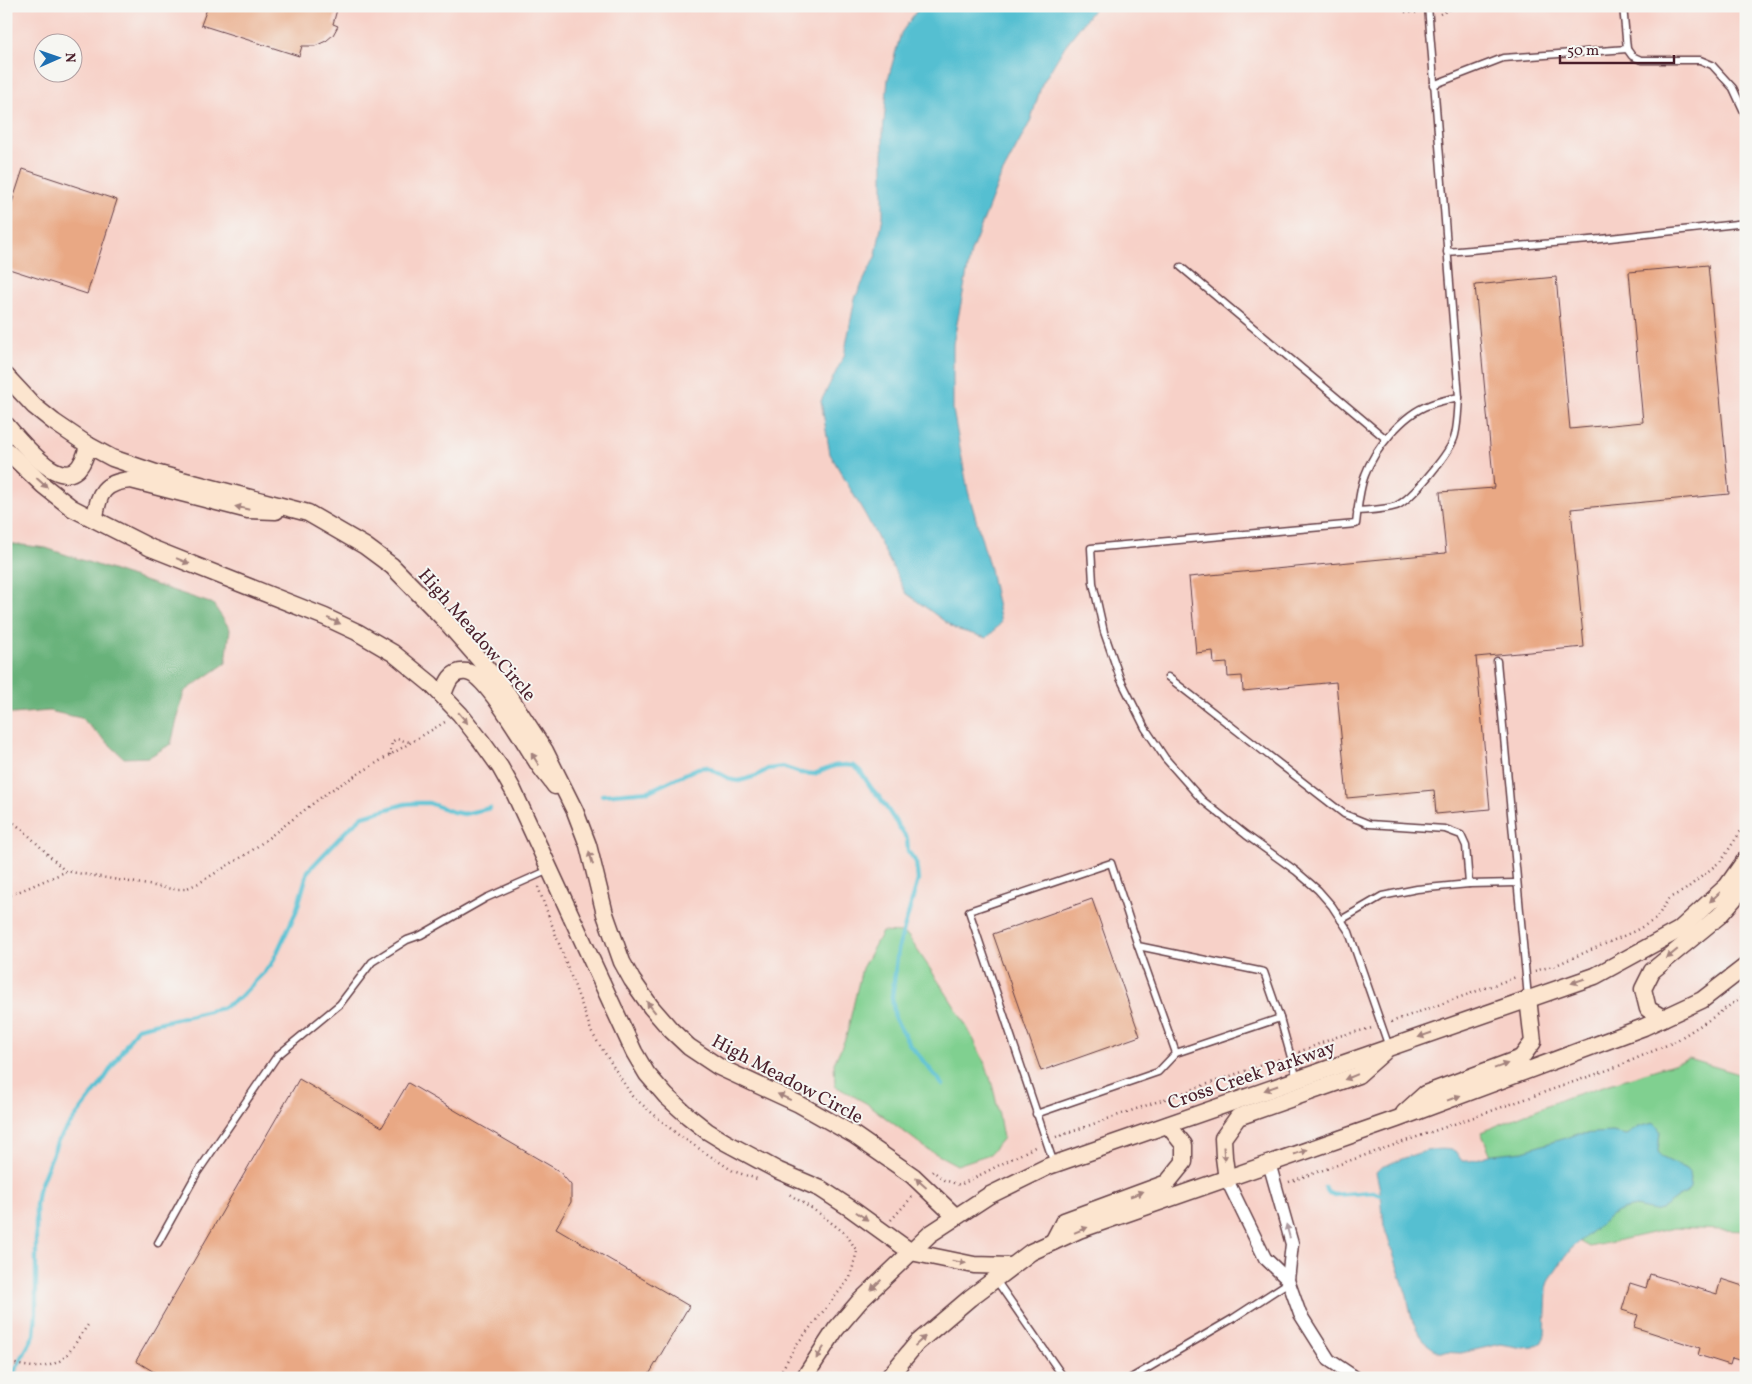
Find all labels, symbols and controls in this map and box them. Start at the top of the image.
north arrow [32,32,82,82]
scale bar [1560,32,1673,64]
text: 50 m [1567,41,1599,62]
text: N [60,52,79,63]
one-way arrow [35,477,47,489]
one-way arrow [235,504,250,512]
one-way arrow [176,558,190,566]
street label: High Meadow Circle [412,563,541,707]
one-way arrow [327,618,341,626]
one-way arrow [457,712,468,724]
one-way arrow [530,752,539,765]
one-way arrow [587,850,595,865]
one-way arrow [1709,891,1722,902]
one-way arrow [1666,948,1679,959]
one-way arrow [1571,978,1586,985]
one-way arrow [646,1001,657,1014]
street label: High Meadow Circle [707,1029,867,1131]
one-way arrow [1417,1031,1432,1039]
street label: Cross Creek Parkway [1164,1035,1339,1117]
one-way arrow [1493,1062,1508,1069]
one-way arrow [1343,1073,1358,1081]
one-way arrow [1264,1085,1279,1092]
one-way arrow [777,1093,791,1101]
one-way arrow [1446,1094,1461,1101]
one-way arrow [1220,1147,1228,1163]
one-way arrow [1293,1148,1308,1156]
one-way arrow [916,1177,928,1189]
one-way arrow [1130,1190,1145,1197]
one-way arrow [855,1211,869,1221]
one-way arrow [1284,1224,1292,1239]
one-way arrow [1074,1225,1089,1233]
one-way arrow [951,1258,967,1266]
one-way arrow [871,1279,883,1291]
one-way arrow [914,1335,926,1347]
one-way arrow [815,1347,824,1360]

